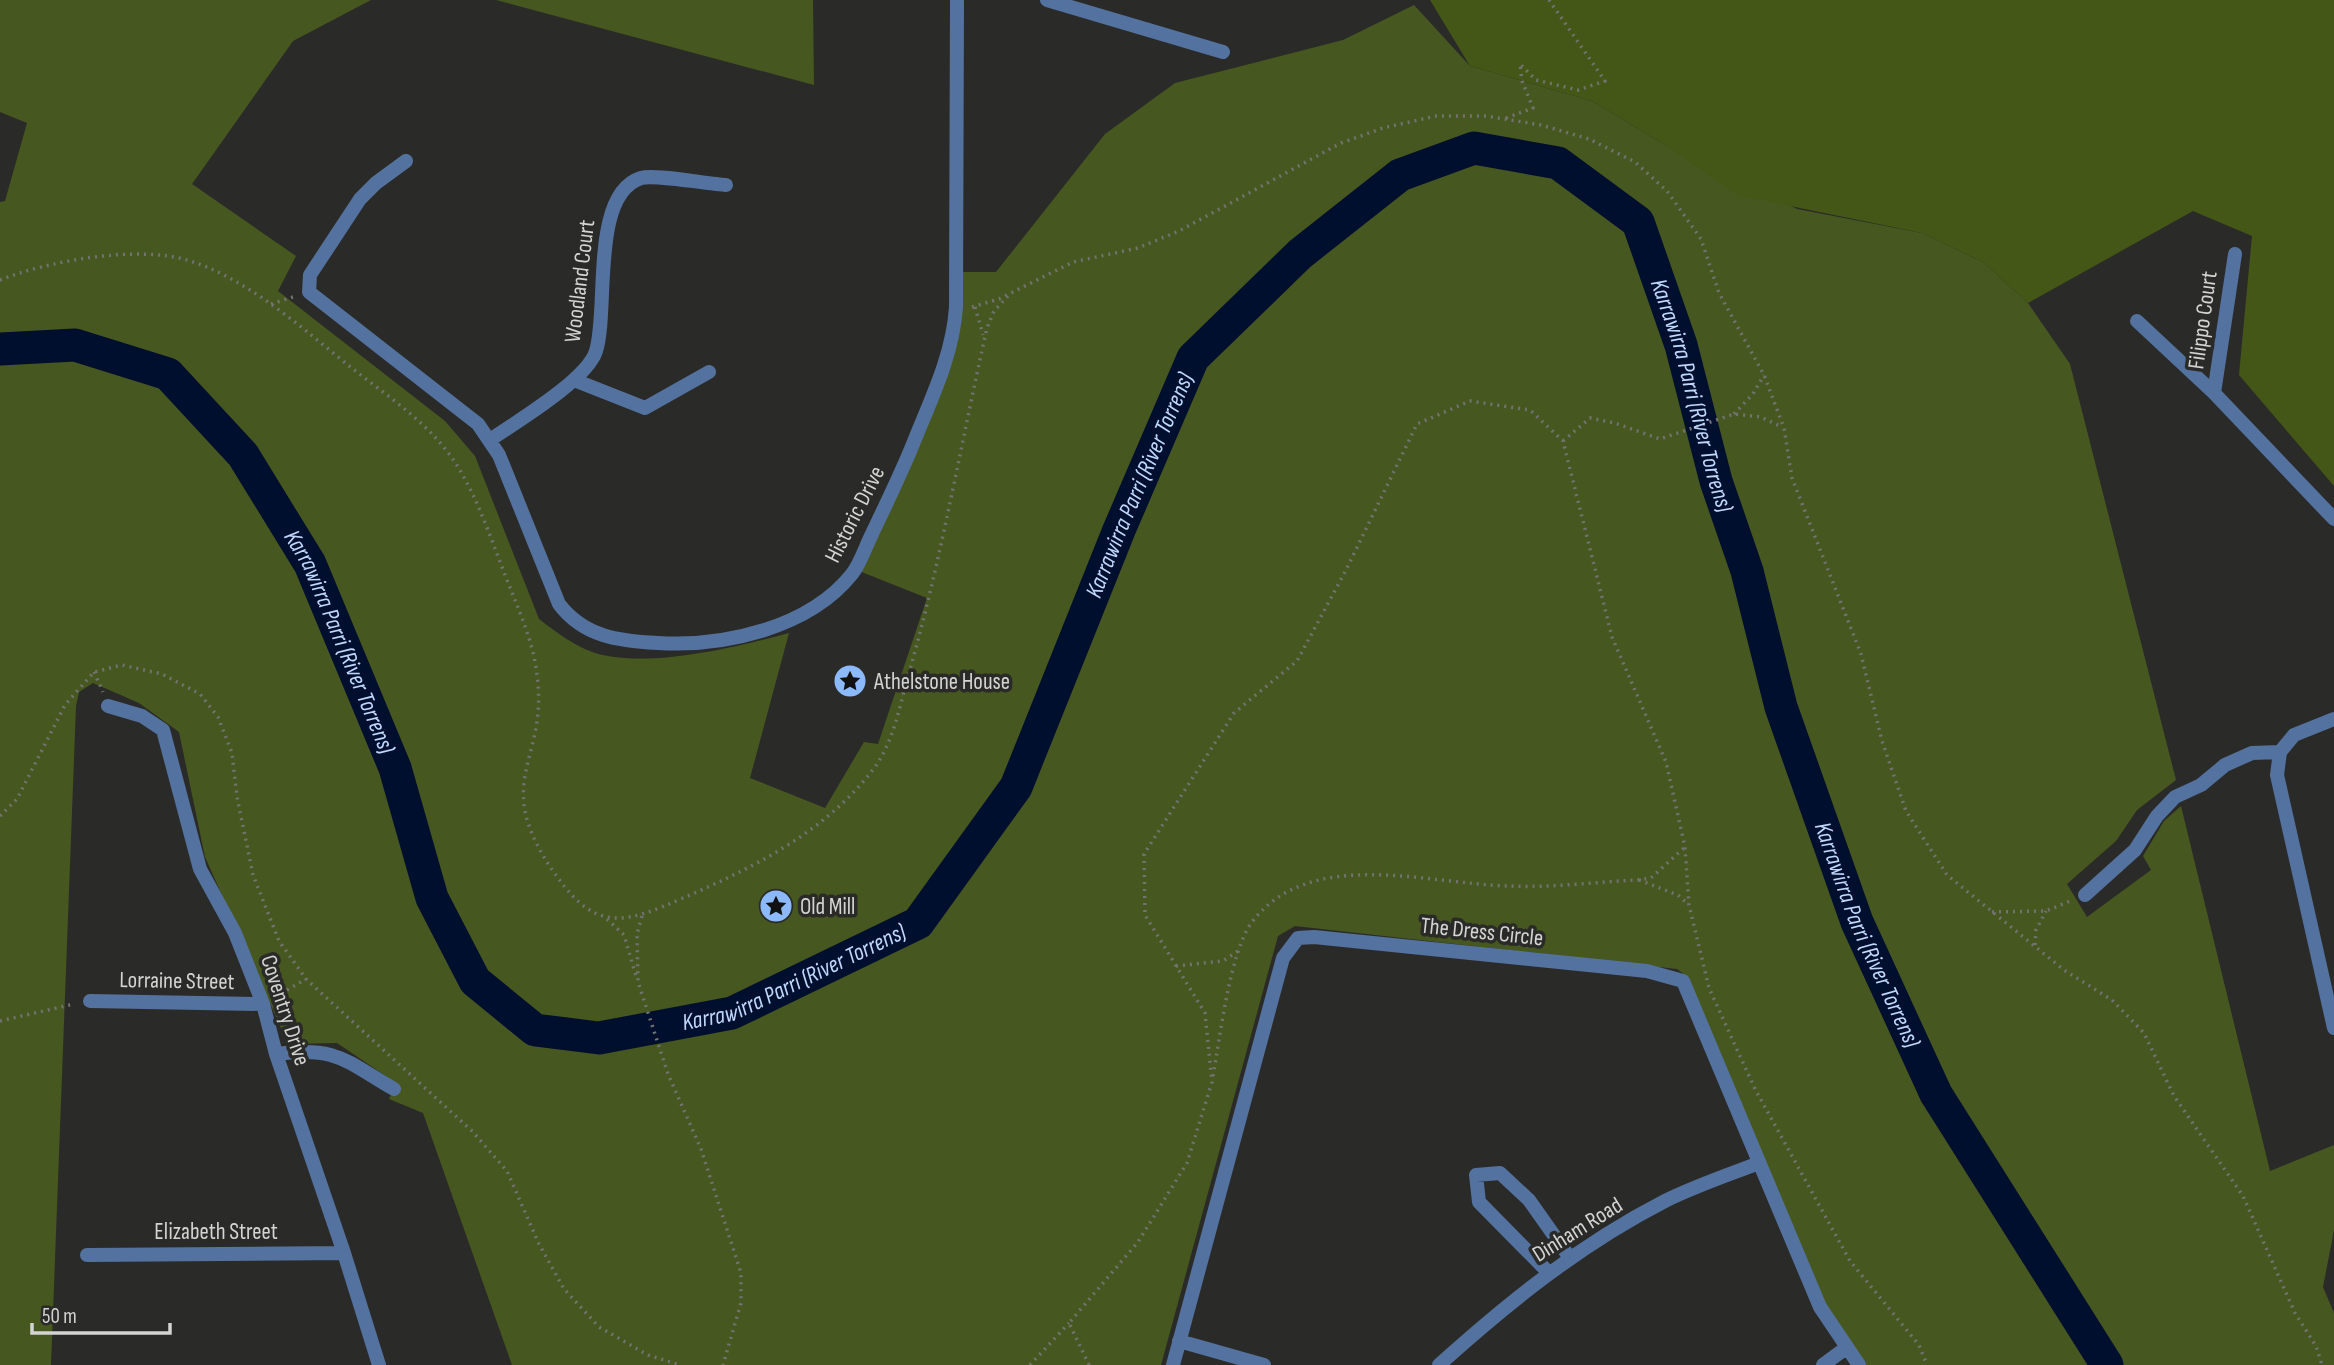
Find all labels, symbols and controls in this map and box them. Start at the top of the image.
street label: Woodland Court [559,218,601,344]
street label: Filippo Court [2182,269,2224,371]
water label: Karrawirra Parri (River Torrens) [1644,275,1740,517]
water label: Karrawirra Parri (River Torrens) [1079,368,1200,602]
street label: Historic Drive [819,462,891,567]
water label: Karrawirra Parri (River Torrens) [278,525,402,759]
place icon: Athelstone House [831,662,869,700]
place label: Athelstone House [873,668,1010,696]
water label: Karrawirra Parri (River Torrens) [1808,818,1927,1053]
place icon: Old Mill [757,887,795,925]
place label: Old Mill [800,893,855,921]
street label: The Dress Circle [1419,912,1545,952]
water label: Karrawirra Parri (River Torrens) [680,917,911,1037]
street label: Coventry Drive [254,951,316,1069]
street label: Lorraine Street [119,966,235,996]
street label: Dinham Road [1527,1191,1628,1268]
street label: Elizabeth Street [154,1218,278,1246]
scale bar [32,1292,170,1336]
text: 50 m [42,1304,77,1329]

